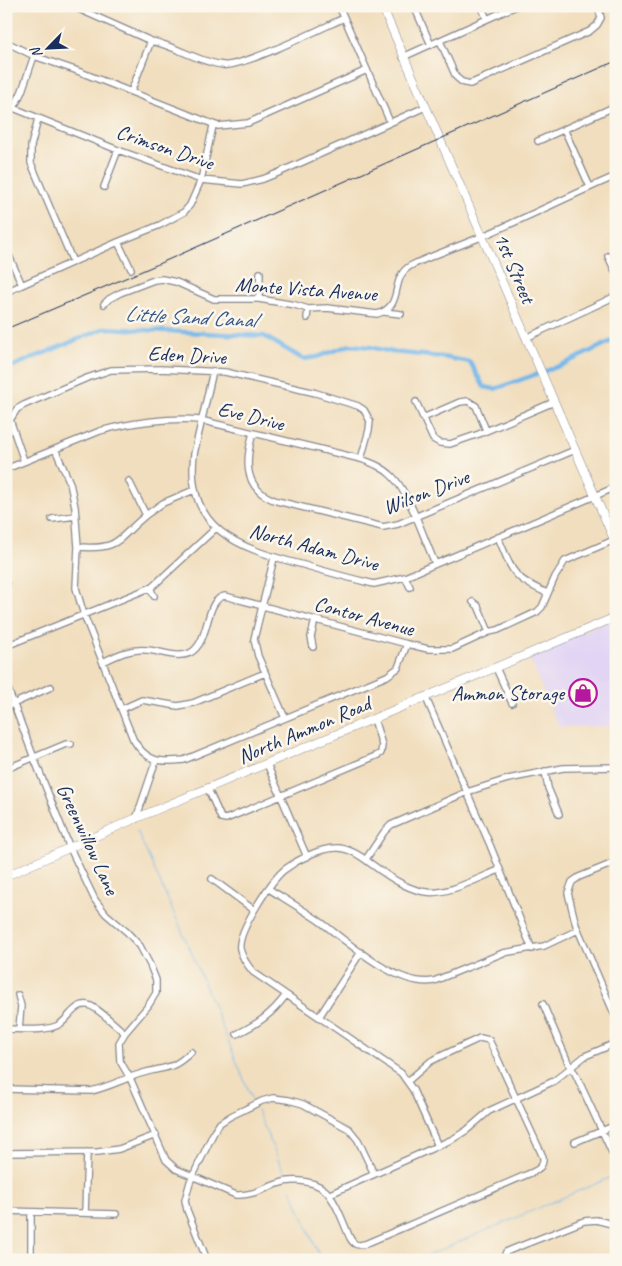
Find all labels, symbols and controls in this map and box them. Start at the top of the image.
north arrow [22,22,72,72]
text: N [26,44,46,61]
street label: Crimson Drive [113,118,219,176]
street label: 1st Street [489,229,542,309]
street label: Monte Vista Avenue [234,271,380,307]
water label: Little Sand Canal [124,300,263,335]
street label: Eden Drive [147,340,228,370]
street label: Eve Drive [215,395,288,437]
street label: Wilson Drive [379,463,475,520]
street label: North Adam Drive [247,517,382,577]
street label: Contor Avenue [311,590,418,642]
shop icon: Ammon Storage [568,678,598,708]
place label: Ammon Storage [451,680,566,706]
street label: North Ammon Road [234,689,378,770]
street label: Greenwillow Lane [51,779,126,900]

